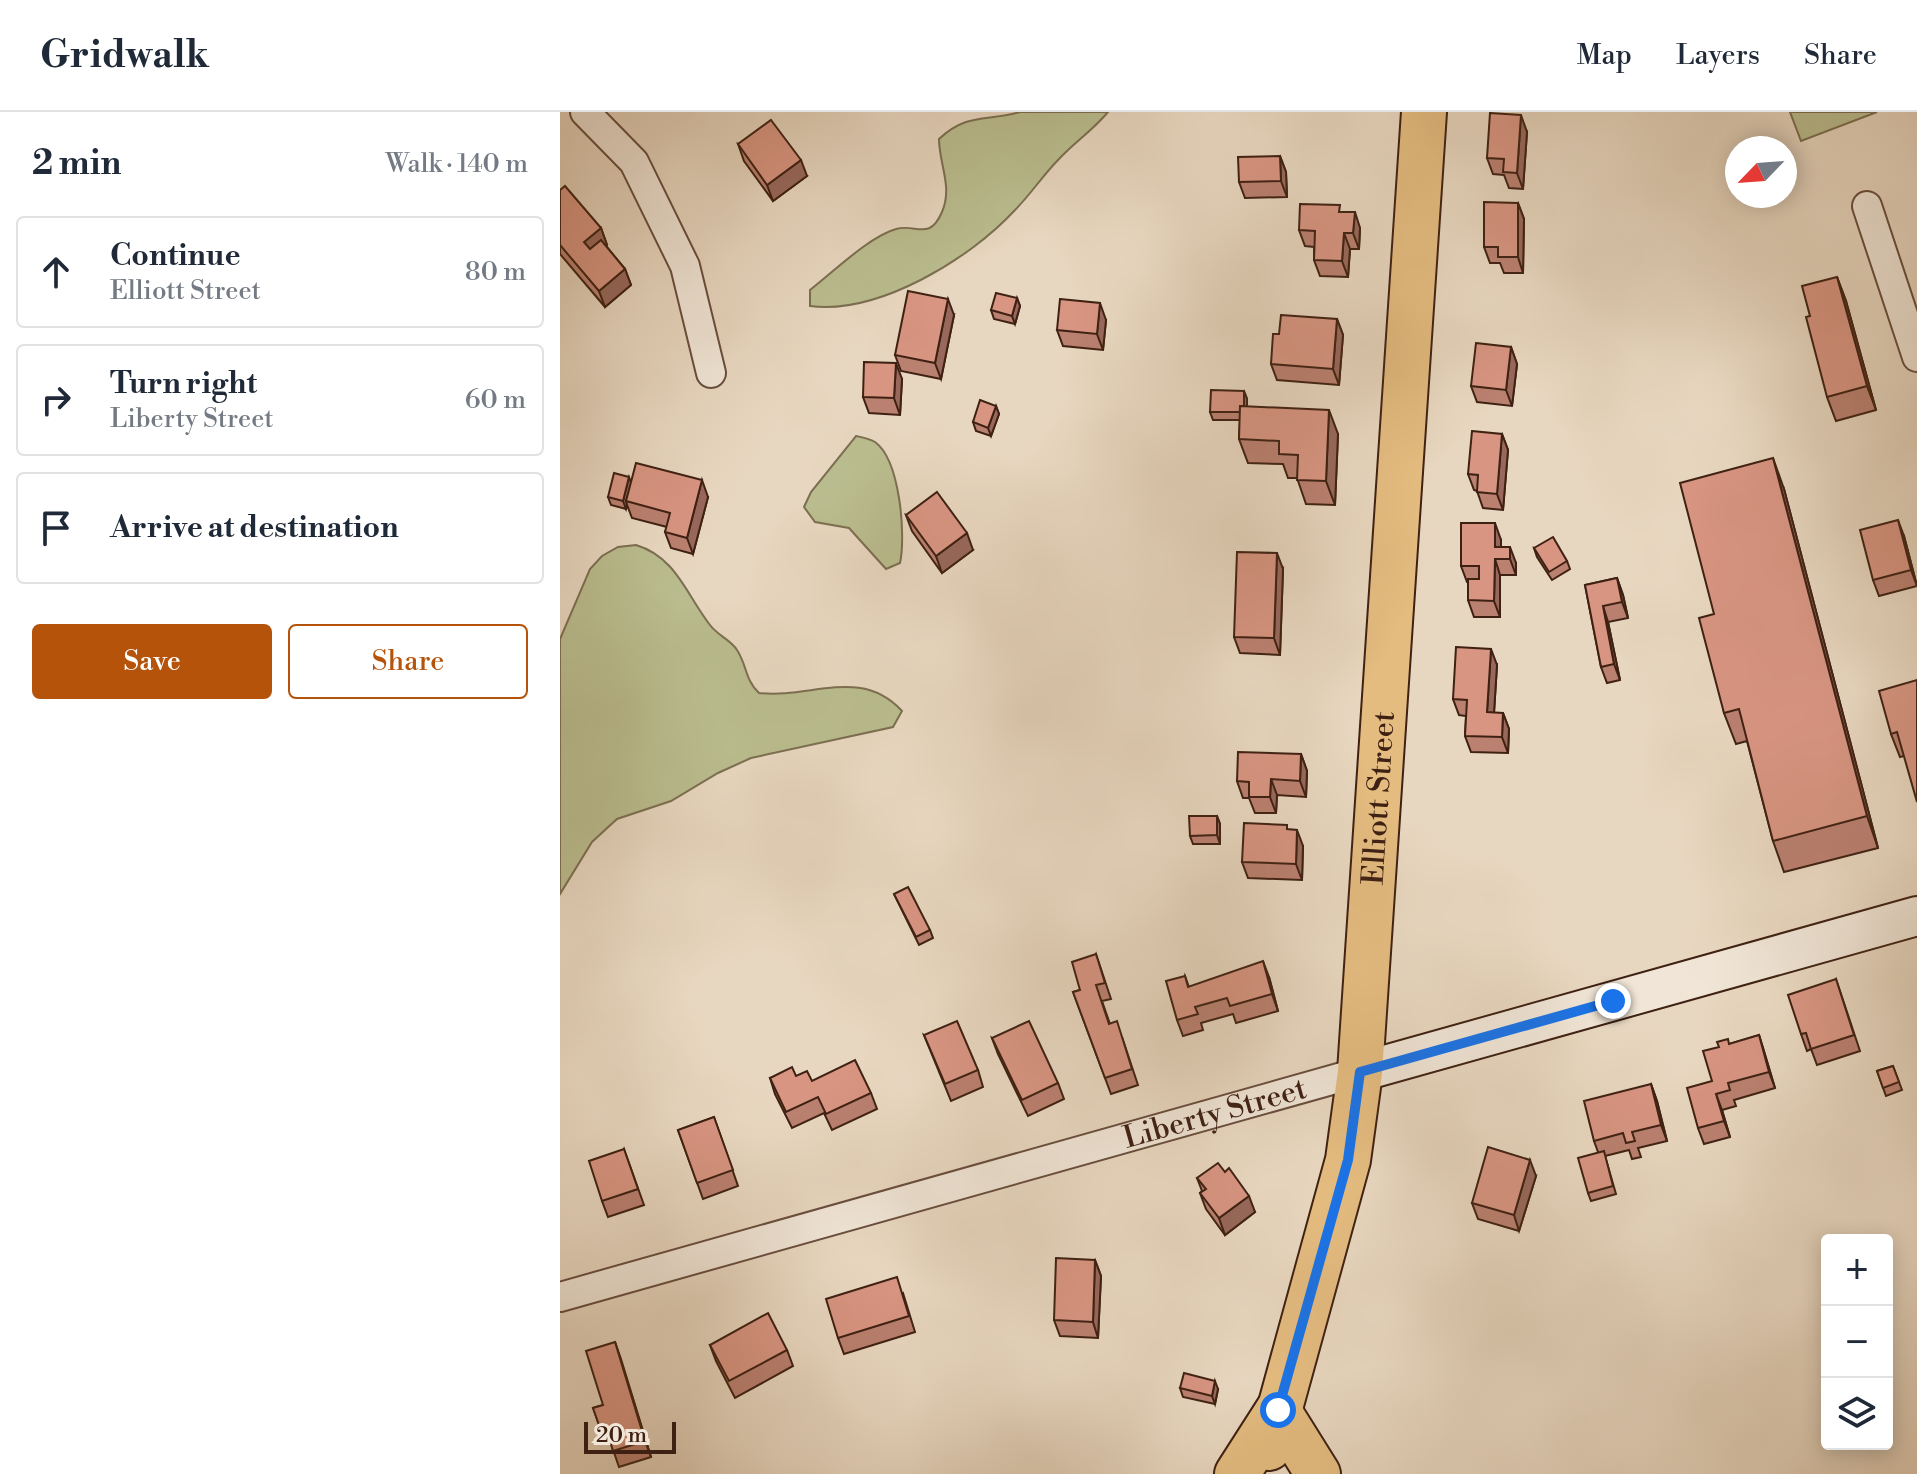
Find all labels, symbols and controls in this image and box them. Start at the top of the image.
text: Gridwalk [40,32,209,79]
text: Map [1577,38,1632,73]
text: Layers [1676,38,1760,73]
text: Share [1804,38,1877,73]
north arrow [1725,136,1797,208]
text: 2 min [32,143,121,185]
text: Walk · 140 m [386,148,528,180]
text: Continue [110,237,241,275]
icon: ahead [34,250,78,294]
text: 80 m [465,256,526,288]
text: Elliott Street [110,275,261,307]
text: Turn right [110,365,257,403]
icon: right [34,378,78,422]
text: 60 m [465,384,526,416]
text: Liberty Street [110,403,274,435]
icon: arrive [34,506,78,550]
text: Arrive at destination [110,509,399,547]
button: Save [32,624,272,699]
button: Share [288,624,528,699]
street label: Elliott Street [1355,710,1404,886]
route end [1595,983,1631,1019]
street label: Liberty Street [1119,1070,1311,1158]
map controls [1821,1234,1893,1450]
button: + [1821,1234,1893,1306]
button: − [1821,1306,1893,1378]
button: layers [1821,1378,1893,1450]
route start [1260,1392,1296,1428]
scale bar [584,1418,676,1454]
text: 20 m [596,1422,647,1449]

